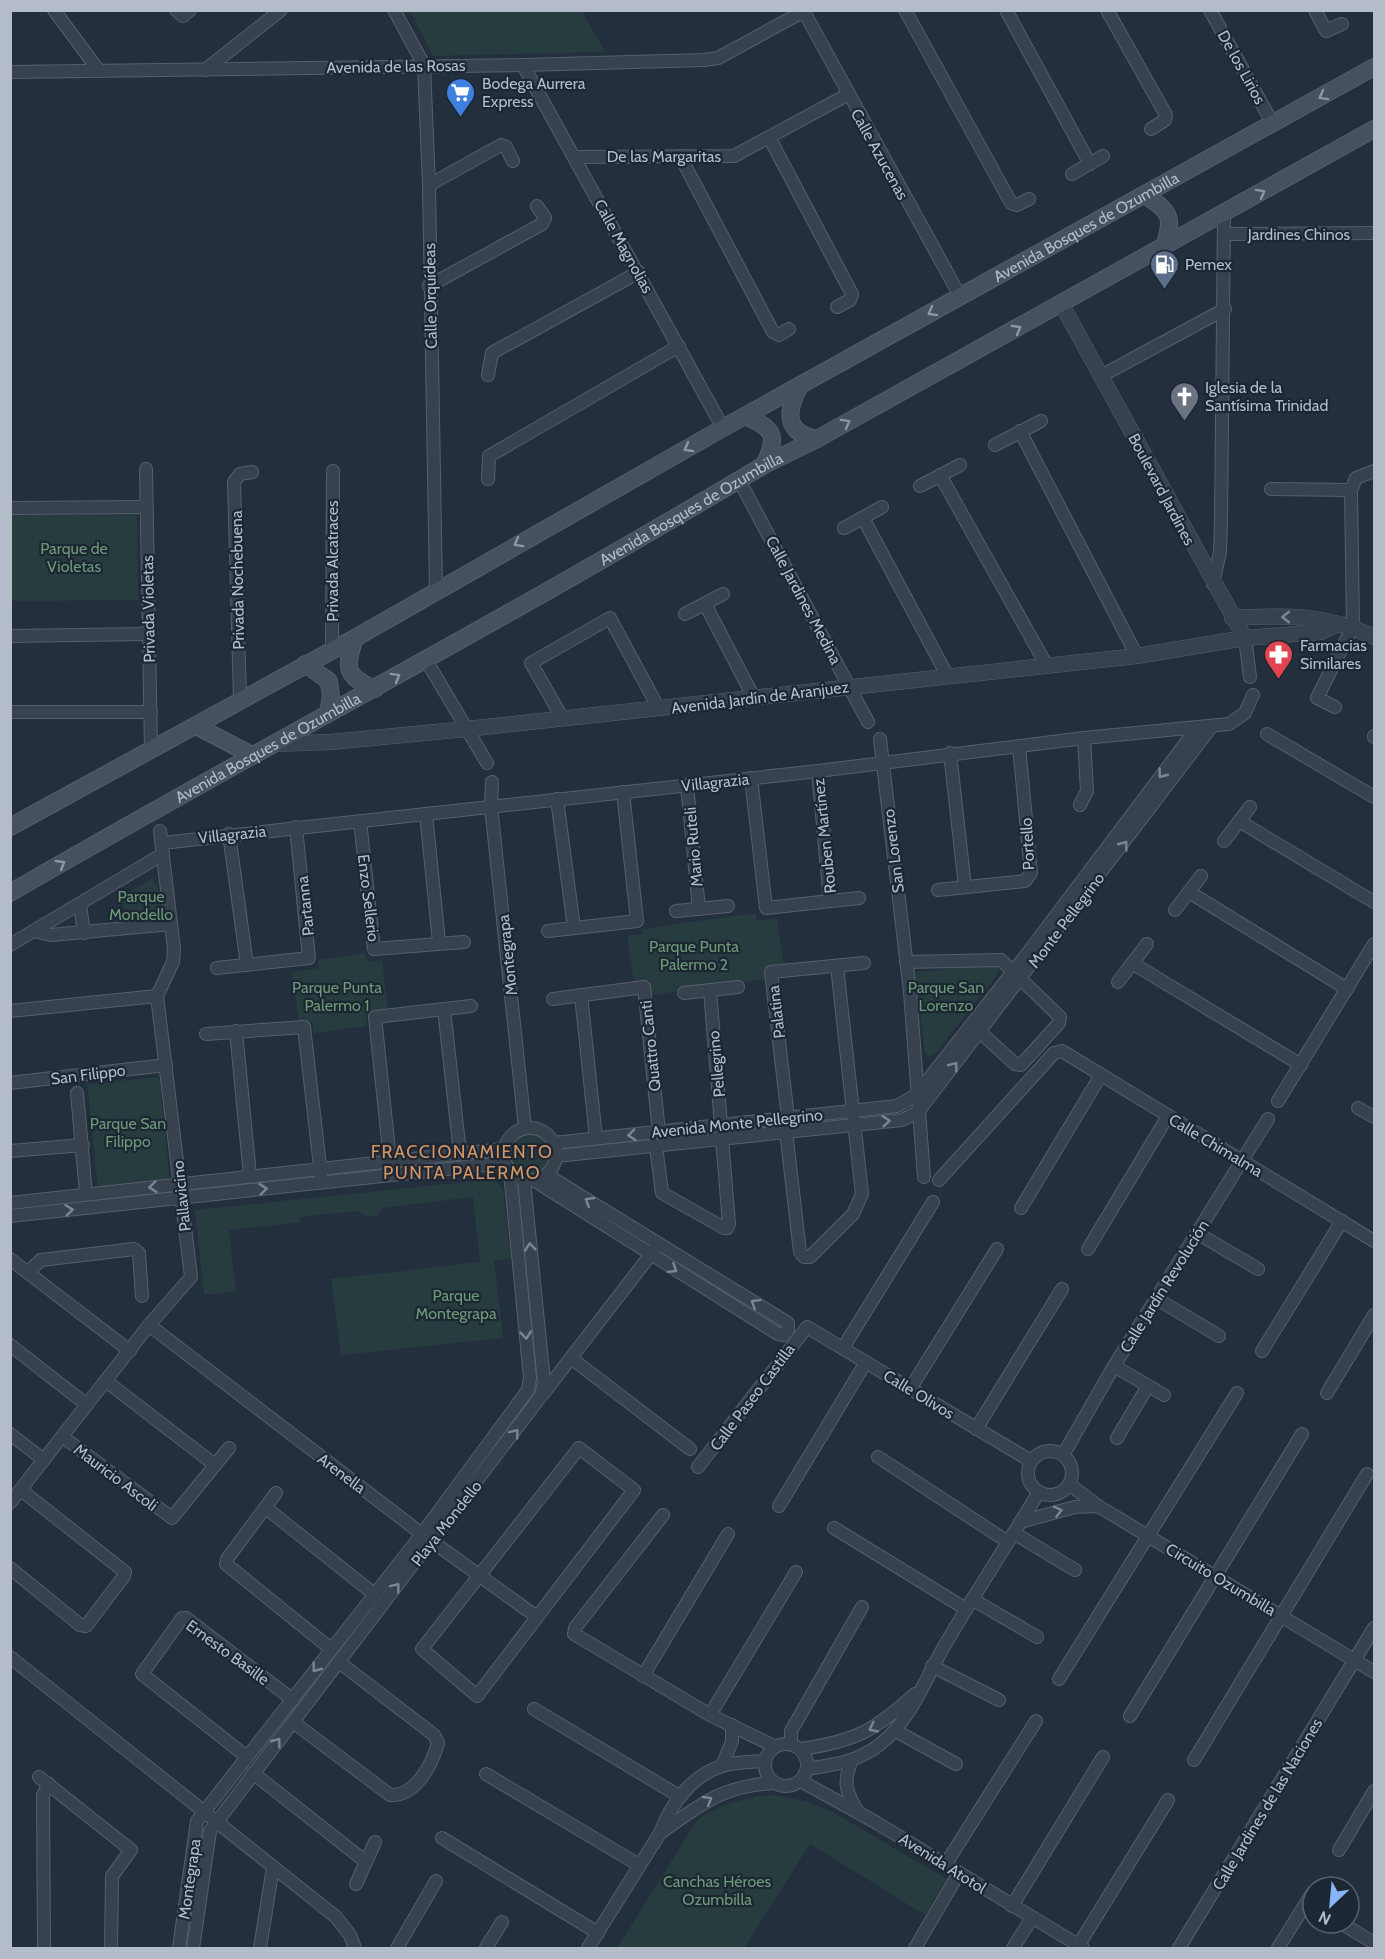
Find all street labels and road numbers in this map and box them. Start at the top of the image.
street label: De los Lirios [1214,27,1270,108]
street label: Avenida de las Rosas [326,56,466,77]
street label: Calle Azucenas [847,105,913,203]
street label: De las Margaritas [607,147,722,166]
street label: Avenida Bosques de Ozumbilla [990,168,1182,286]
street label: Calle Magnolias [590,196,657,297]
street label: Jardines Chinos [1247,225,1351,244]
street label: Calle Orquídeas [420,242,441,349]
street label: Boulevard Jardines [1124,430,1199,549]
street label: Avenida Bosques de Ozumbilla [596,448,786,569]
street label: Privada Alcatraces [323,500,342,622]
street label: Privada Nochebuena [227,510,248,650]
street label: Calle Jardines Medina [762,533,846,668]
street label: Privada Violetas [138,555,159,663]
street label: Avenida Jardín de Aranjuez [670,677,850,718]
street label: Avenida Bosques de Ozumbilla [172,688,364,807]
street label: Villagrazia [680,769,750,796]
street label: Rouben Martínez [809,777,840,894]
street label: Mario Ruteli [681,806,706,888]
street label: San Lorenzo [879,808,908,894]
street label: Portello [1017,817,1038,871]
street label: Villagrazia [197,821,267,848]
street label: Enzo Sellerio [354,853,383,943]
street label: Monte Pellegrino [1024,869,1109,972]
street label: Partanna [293,875,318,937]
street label: Montegrapa [494,913,521,996]
street label: Palatina [764,984,789,1040]
street label: Quattro Canti [636,1000,665,1092]
street label: Pellegrino [704,1030,729,1098]
street label: San Filippo [50,1060,127,1088]
street label: Avenida Monte Pellegrino [650,1105,824,1142]
street label: Calle Chimalma [1165,1110,1266,1181]
street label: Pallavicino [168,1159,195,1232]
street label: Calle Jardín Revolución [1116,1216,1213,1356]
street label: Calle Paseo Castilla [706,1340,799,1454]
street label: Calle Olivos [880,1366,958,1423]
street label: Mauricio Ascoli [70,1440,161,1515]
street label: Arenella [314,1449,370,1498]
street label: Playa Mondello [407,1477,486,1570]
street label: Circuito Ozumbilla [1162,1539,1279,1620]
street label: Ernesto Basille [182,1616,273,1689]
street label: Calle Jardines de las Naciones [1208,1715,1327,1894]
street label: Avenida Atotol [896,1829,990,1898]
street label: Montegrapa [174,1837,205,1921]

